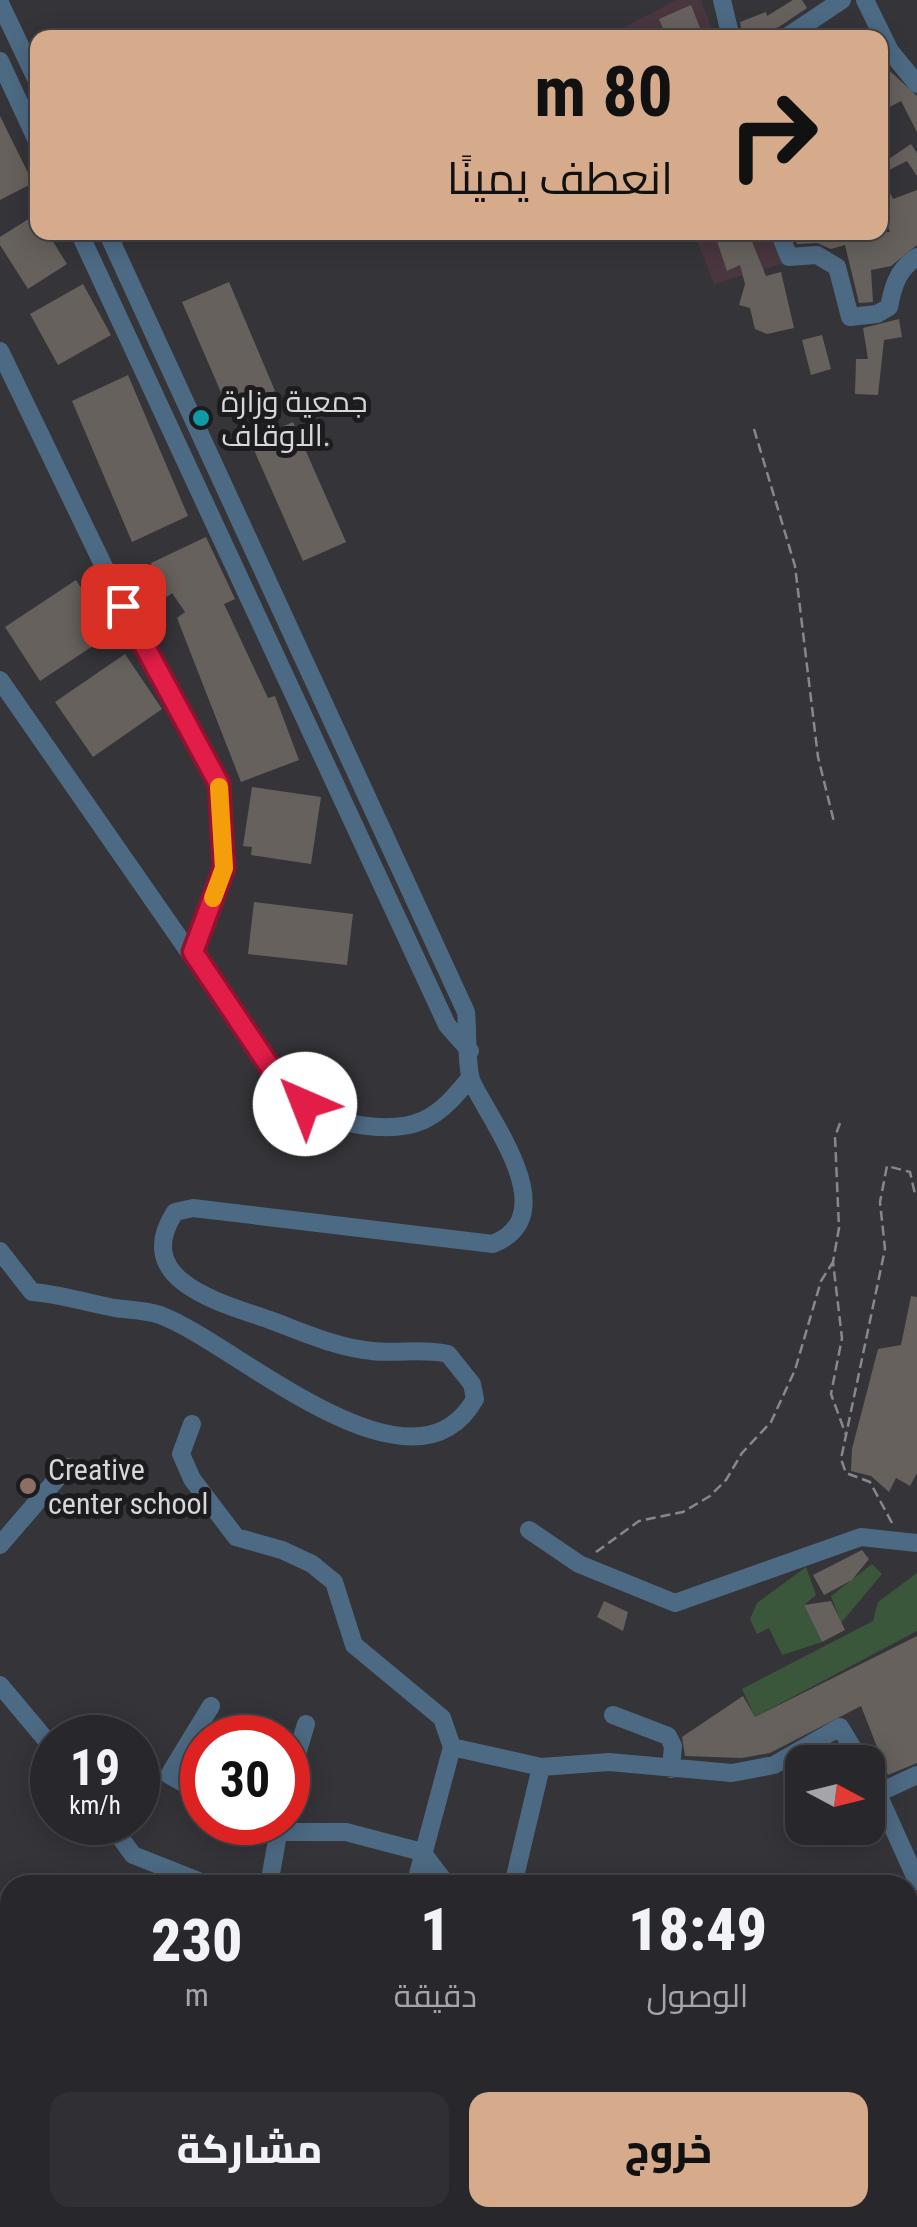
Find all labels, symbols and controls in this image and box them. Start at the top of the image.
text: 80 m [534,51,673,133]
icon: right [708,70,838,200]
text: انعطف يمينًا [447,152,673,205]
place label: جمعية وزارة الاوقاف. [221,384,368,453]
marker: جمعية وزارة الاوقاف. [190,407,212,429]
pin [81,564,166,649]
icon: arrive [96,579,151,634]
position arrow [253,1052,357,1156]
place label: Creative center school [48,1452,208,1521]
marker: Creative center school [17,1475,39,1497]
speed limit sign: 30 [180,1715,310,1845]
text: 19 [70,1739,120,1797]
north arrow [785,1745,885,1845]
map controls [785,1745,885,1845]
text: km/h [69,1791,121,1820]
text: 1 [420,1894,451,1965]
text: 18:49 [628,1894,767,1965]
text: 230 [151,1905,243,1976]
text: m [185,1976,209,2014]
text: دقيقة [394,1977,477,2015]
text: الوصول [646,1977,748,2015]
button: مشاركة [50,2092,449,2207]
button: خروج [469,2092,868,2207]

